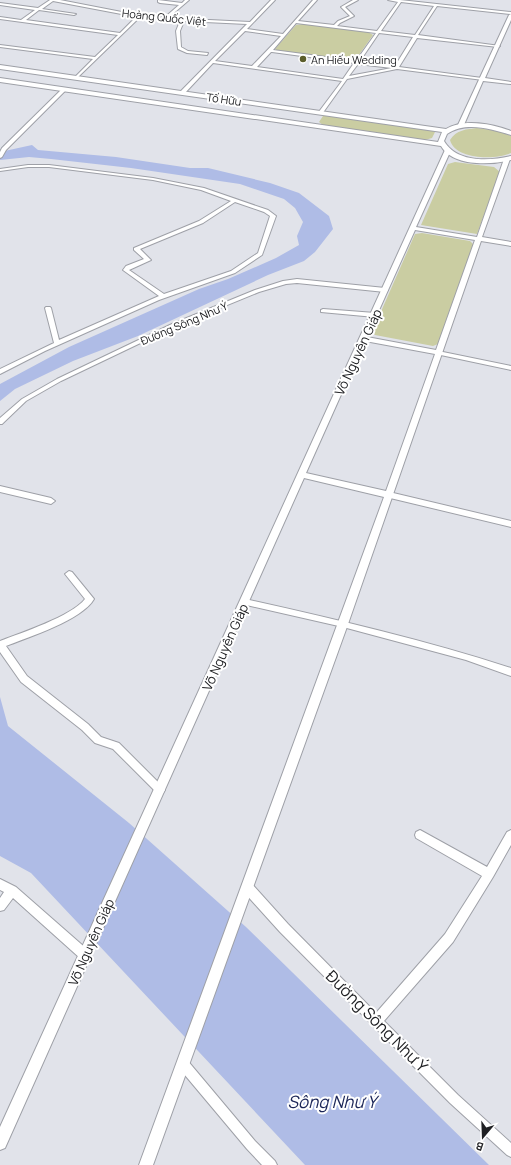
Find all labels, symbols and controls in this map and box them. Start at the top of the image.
street label: Hoàng Quốc Việt [121,5,207,29]
place label: An Hiếu Wedding [311,52,397,67]
marker: An Hiếu Wedding [298,54,308,64]
street label: Tố Hữu [206,89,242,109]
street label: Đường Sông Như Ý [138,298,231,348]
street label: Võ Nguyên Giáp [330,306,386,398]
street label: Võ Nguyên Giáp [198,600,252,693]
street label: Võ Nguyên Giáp [64,895,118,988]
street label: Đường Sông Như Ý [321,965,433,1077]
water label: Sông Như Ý [288,1090,380,1113]
north arrow [463,1117,503,1157]
text: B [474,1139,485,1155]

